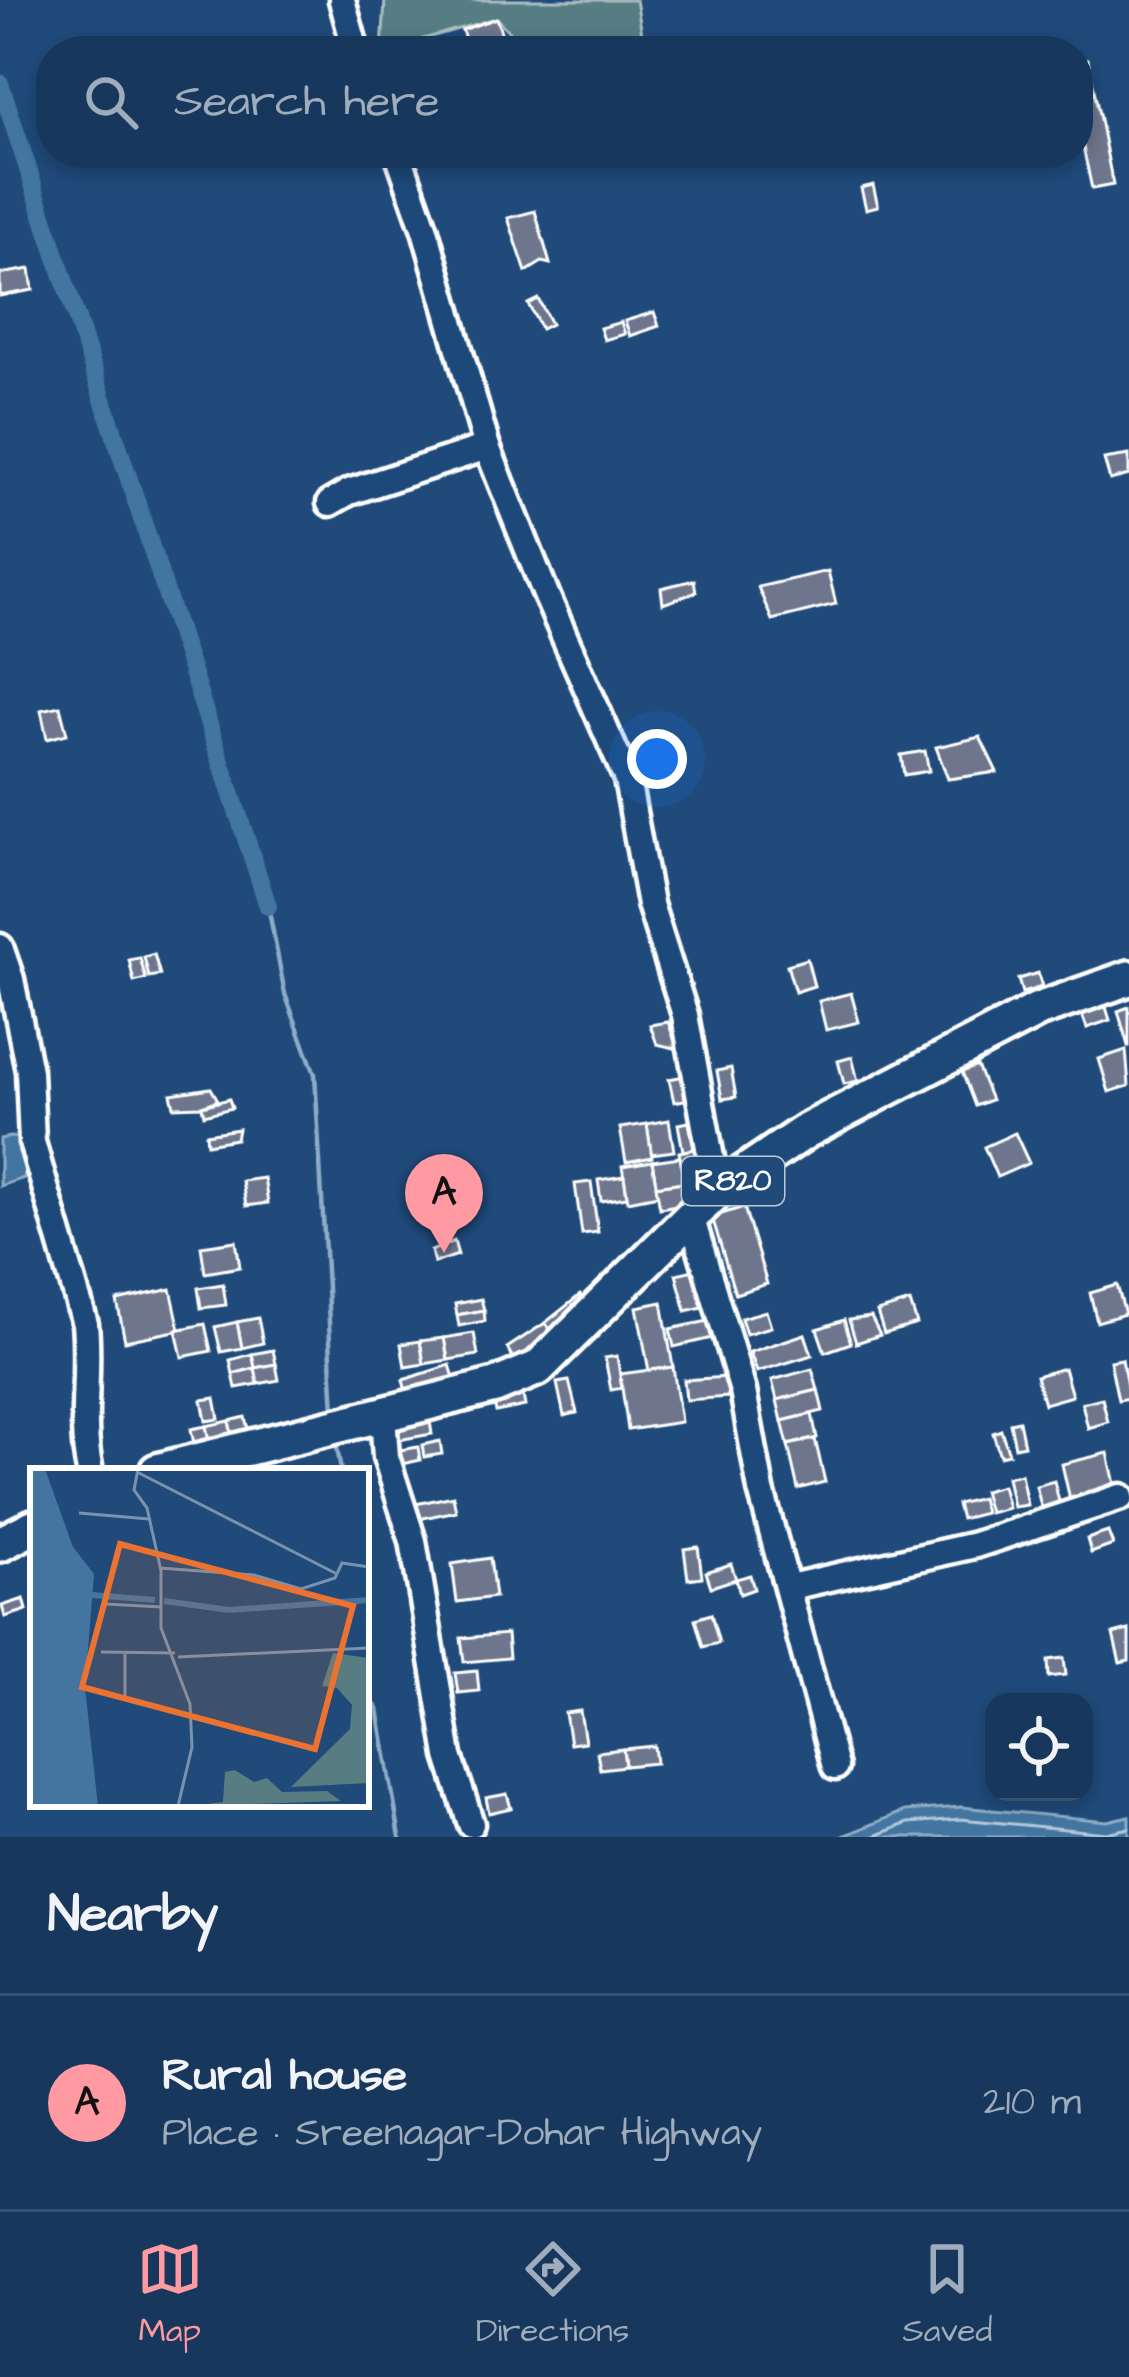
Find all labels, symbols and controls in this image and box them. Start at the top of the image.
search box [36,36,1093,168]
icon: search [78,69,144,135]
text: Search here [174,71,440,133]
your location [627,729,687,789]
pin: A [405,1154,483,1253]
road number: R820 [682,1157,784,1205]
inset map [30,1468,369,1807]
map controls [985,1693,1093,1801]
button: locate [985,1693,1093,1801]
text: Nearby [48,1880,218,1951]
text: Rural house [162,2045,407,2107]
text: A [75,2076,99,2130]
text: 210 m [983,2076,1081,2130]
text: Place · Sreenagar-Dohar Highway [162,2107,762,2161]
tab: Map [137,2236,203,2354]
tab: Directions [476,2236,629,2354]
tab: Saved [902,2236,992,2354]

